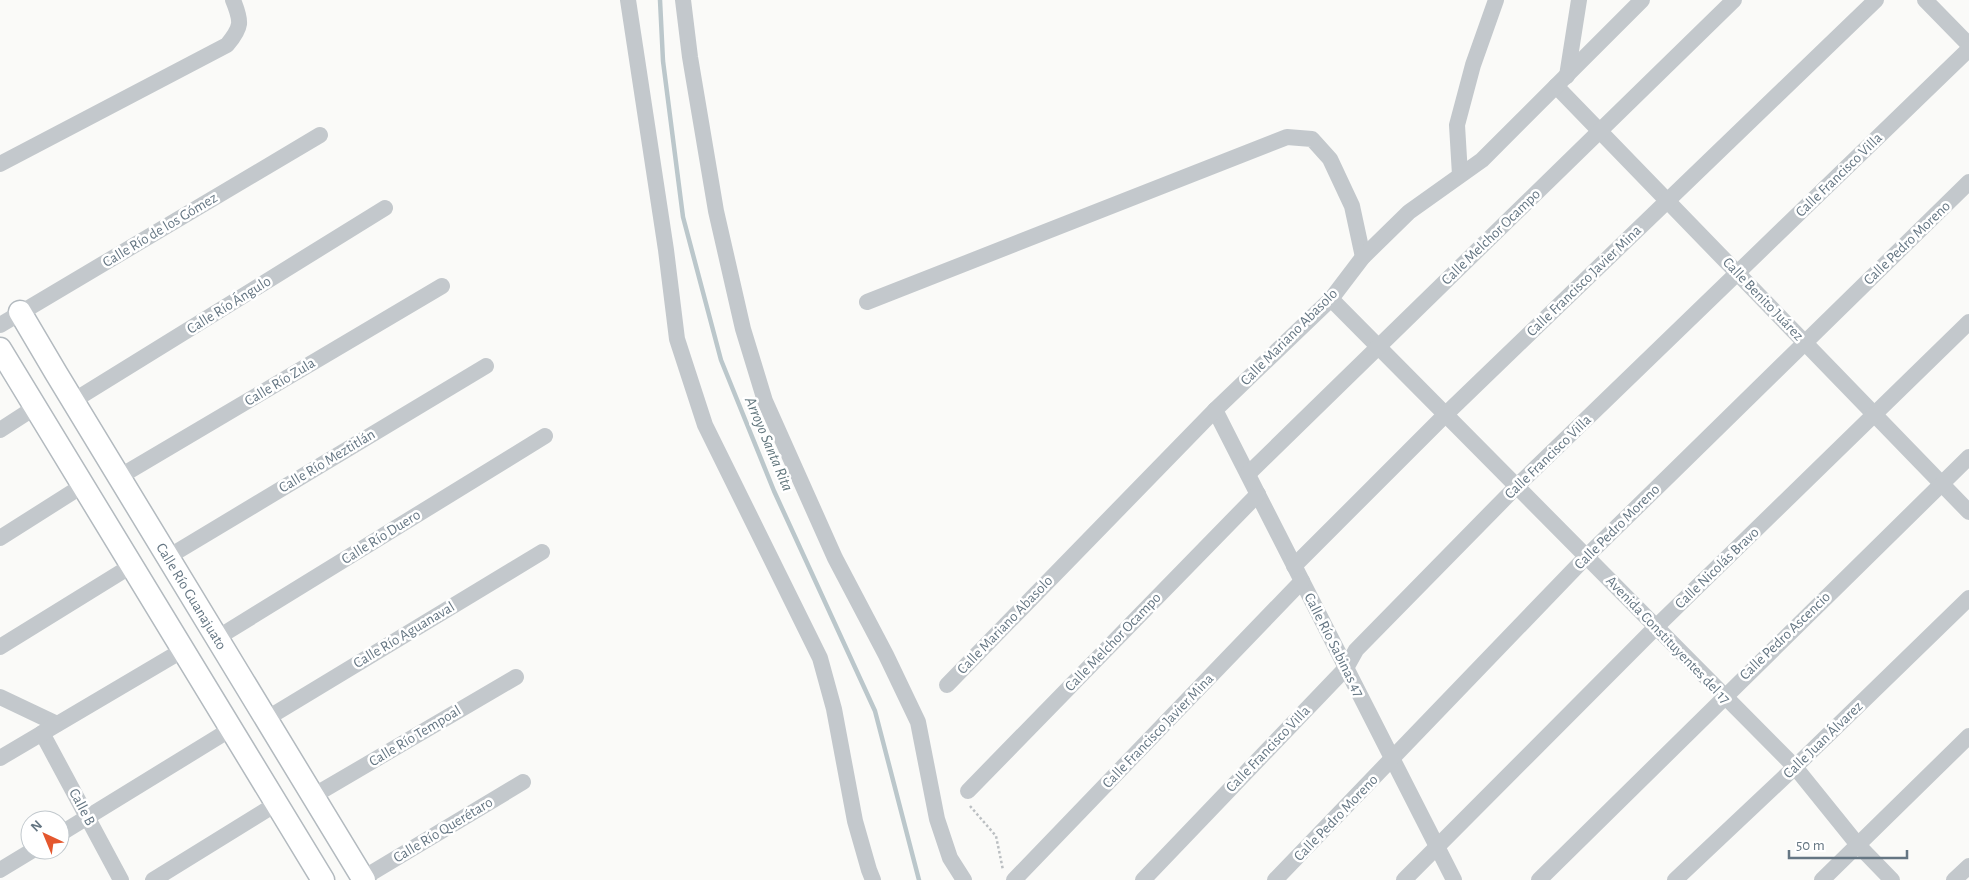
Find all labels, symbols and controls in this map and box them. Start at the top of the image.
street label: Calle Francisco Villa [1793,130,1885,220]
street label: Calle Melchor Ocampo [1439,186,1543,288]
street label: Calle Río de los Gómez [100,190,220,270]
street label: Calle Pedro Moreno [1861,198,1953,288]
street label: Calle Francisco Javier Mina [1524,223,1644,339]
street label: Calle Benito Juárez [1720,255,1806,343]
street label: Calle Río Ángulo [183,272,274,337]
street label: Calle Mariano Abasolo [1238,286,1340,388]
street label: Calle Río Zula [242,355,318,409]
water label: Arroyo Santa Rita [742,394,796,493]
street label: Calle Francisco Villa [1502,412,1594,502]
street label: Calle Río Meztitlán [276,426,378,496]
street label: Calle Pedro Moreno [1572,482,1662,572]
street label: Calle Río Duero [339,507,423,567]
street label: Calle Nicolás Bravo [1672,524,1762,612]
street label: Calle Río Guanajuato [154,540,230,652]
street label: Calle Mariano Abasolo [954,573,1056,677]
street label: Avenida Constituyentes del 17 [1603,573,1733,707]
street label: Calle Pedro Ascencio [1737,589,1833,683]
street label: Calle Melchor Ocampo [1062,590,1164,694]
street label: Calle Río Sabinas 47 [1301,591,1367,699]
street label: Calle Río Aguanaval [351,599,457,671]
street label: Calle Francisco Javier Mina [1100,671,1216,791]
street label: Calle Juan Álvarez [1779,697,1866,781]
street label: Calle Río Tempoal [366,703,464,769]
street label: Calle Francisco Villa [1223,703,1313,795]
street label: Calle Pedro Moreno [1291,772,1381,864]
street label: Calle B [66,786,98,828]
street label: Calle Río Querétaro [391,794,495,866]
north arrow [20,810,70,860]
text: N [28,818,45,835]
scale bar [1789,828,1906,860]
text: 50 m [1796,838,1825,853]

